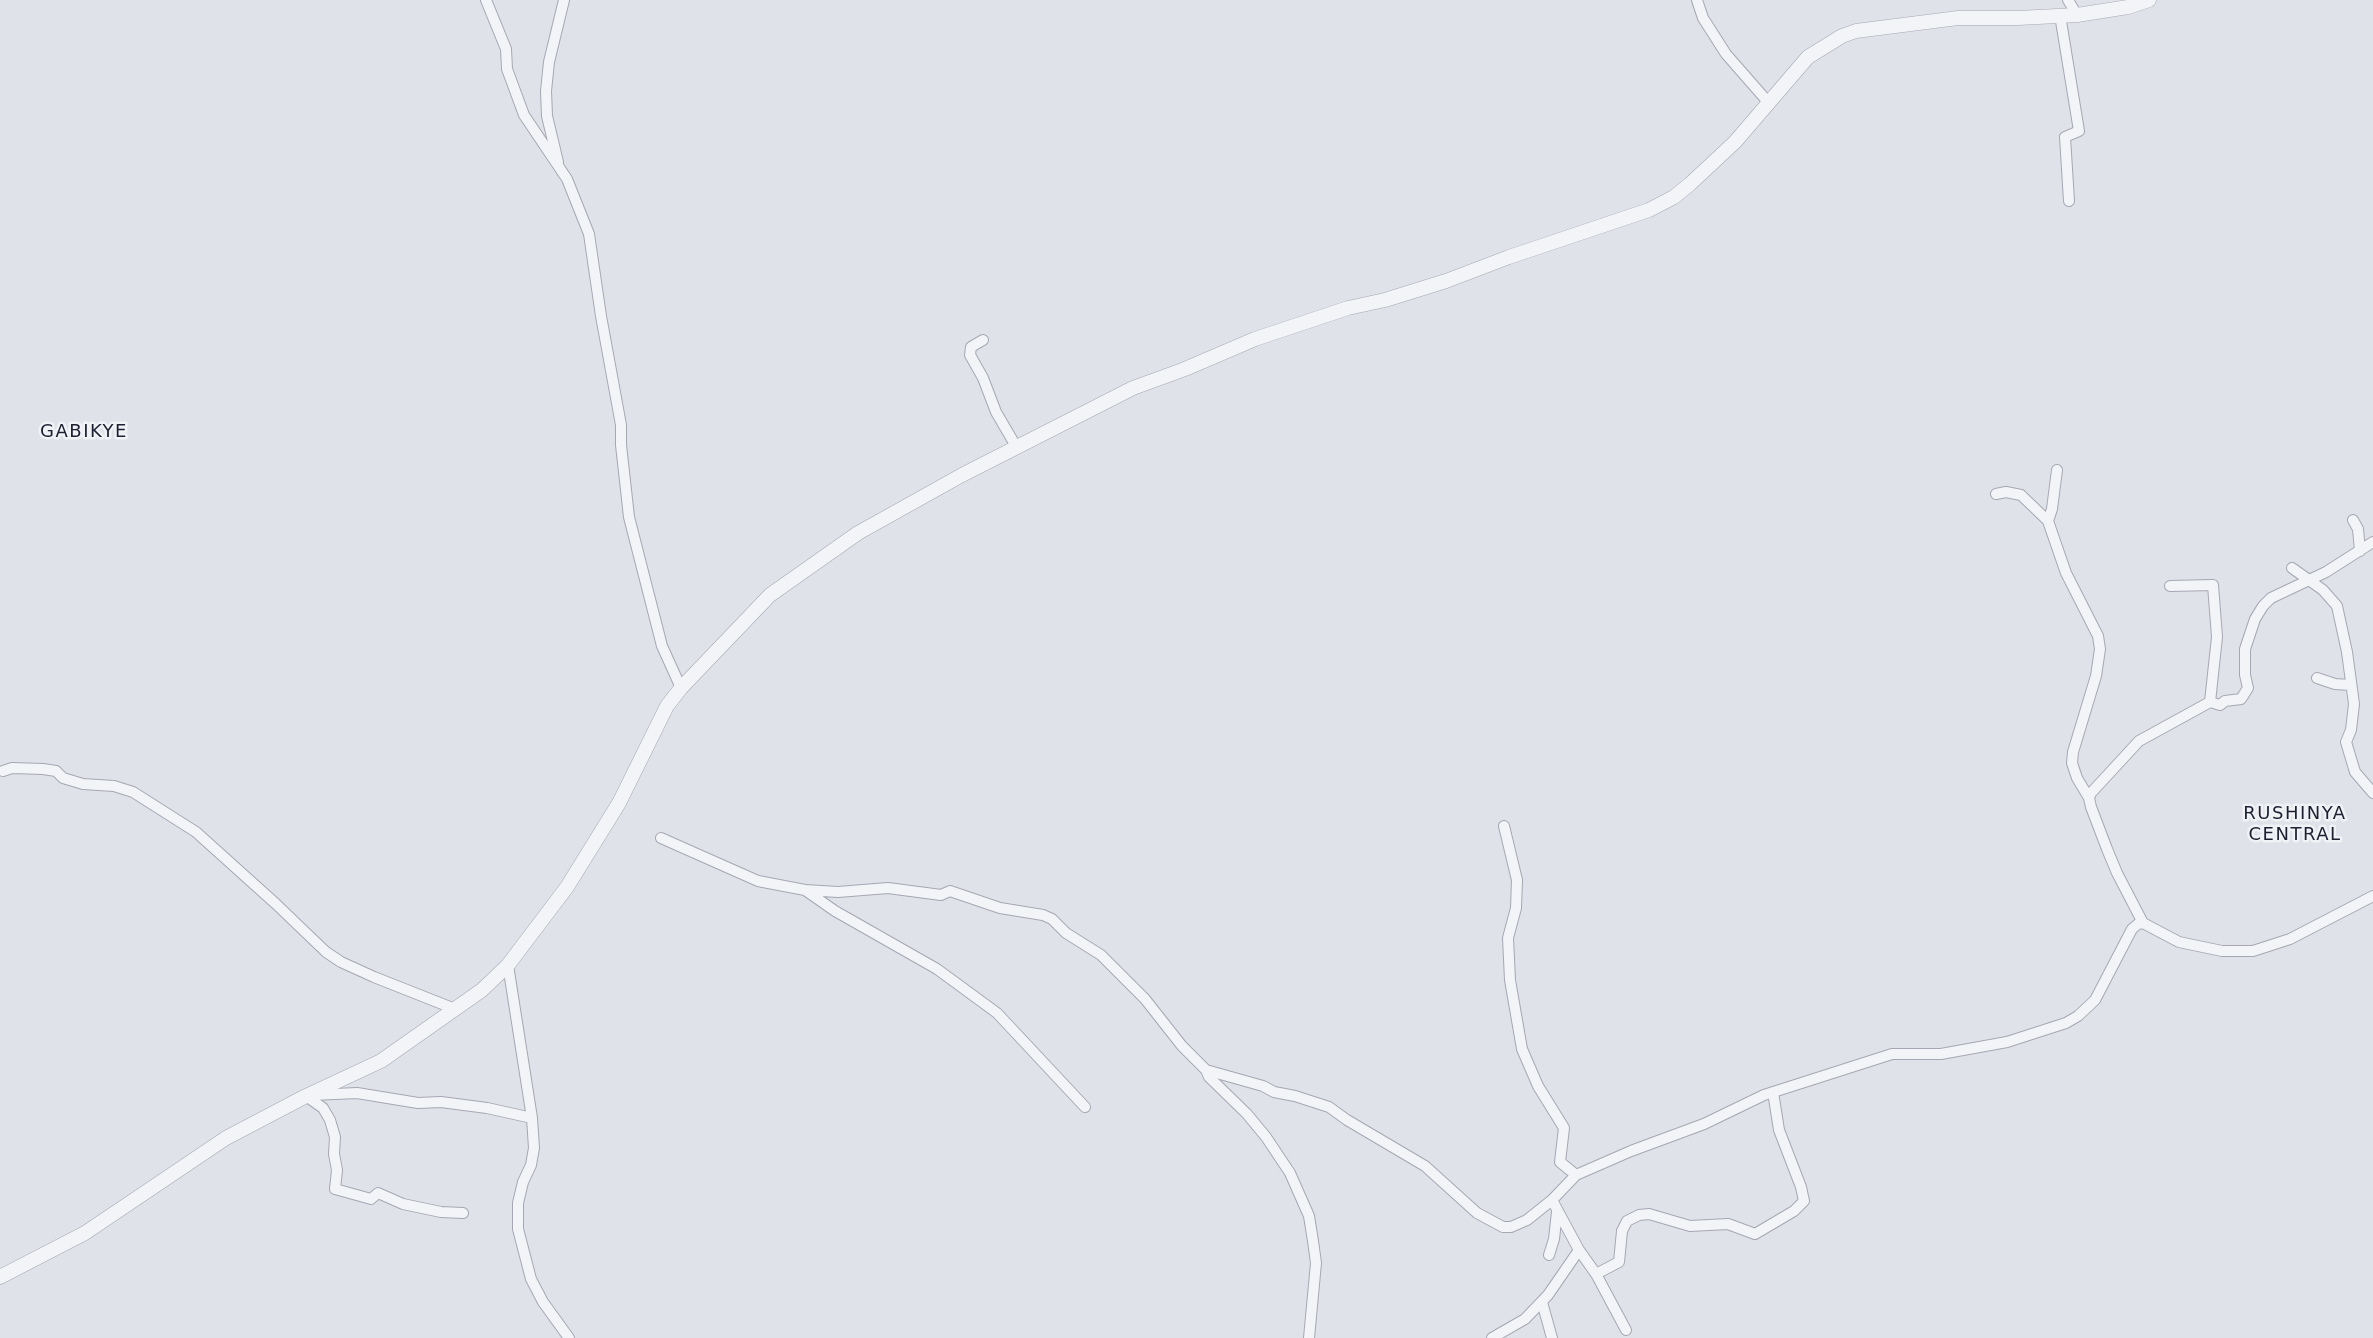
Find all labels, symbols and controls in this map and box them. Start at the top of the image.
district label: GABIKYE [40,421,128,443]
district label: RUSHINYA CENTRAL [2243,803,2347,846]

